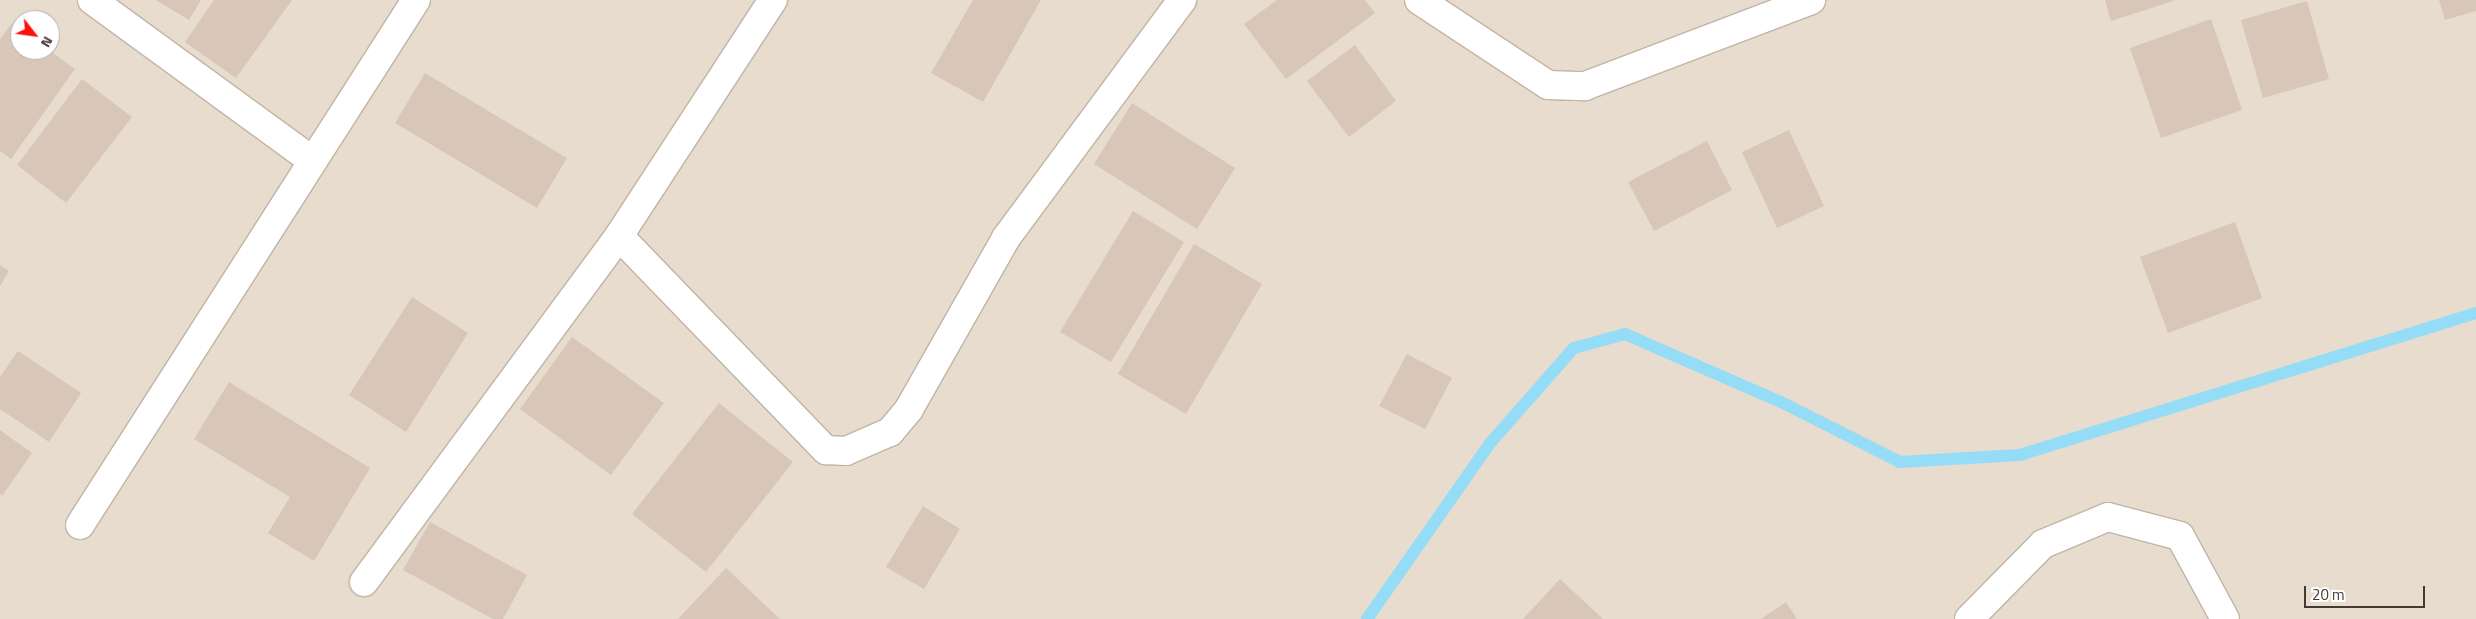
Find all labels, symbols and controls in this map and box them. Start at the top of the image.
north arrow [10,10,60,60]
text: N [36,33,59,52]
scale bar [2306,576,2427,608]
text: 20 m [2312,583,2345,606]

